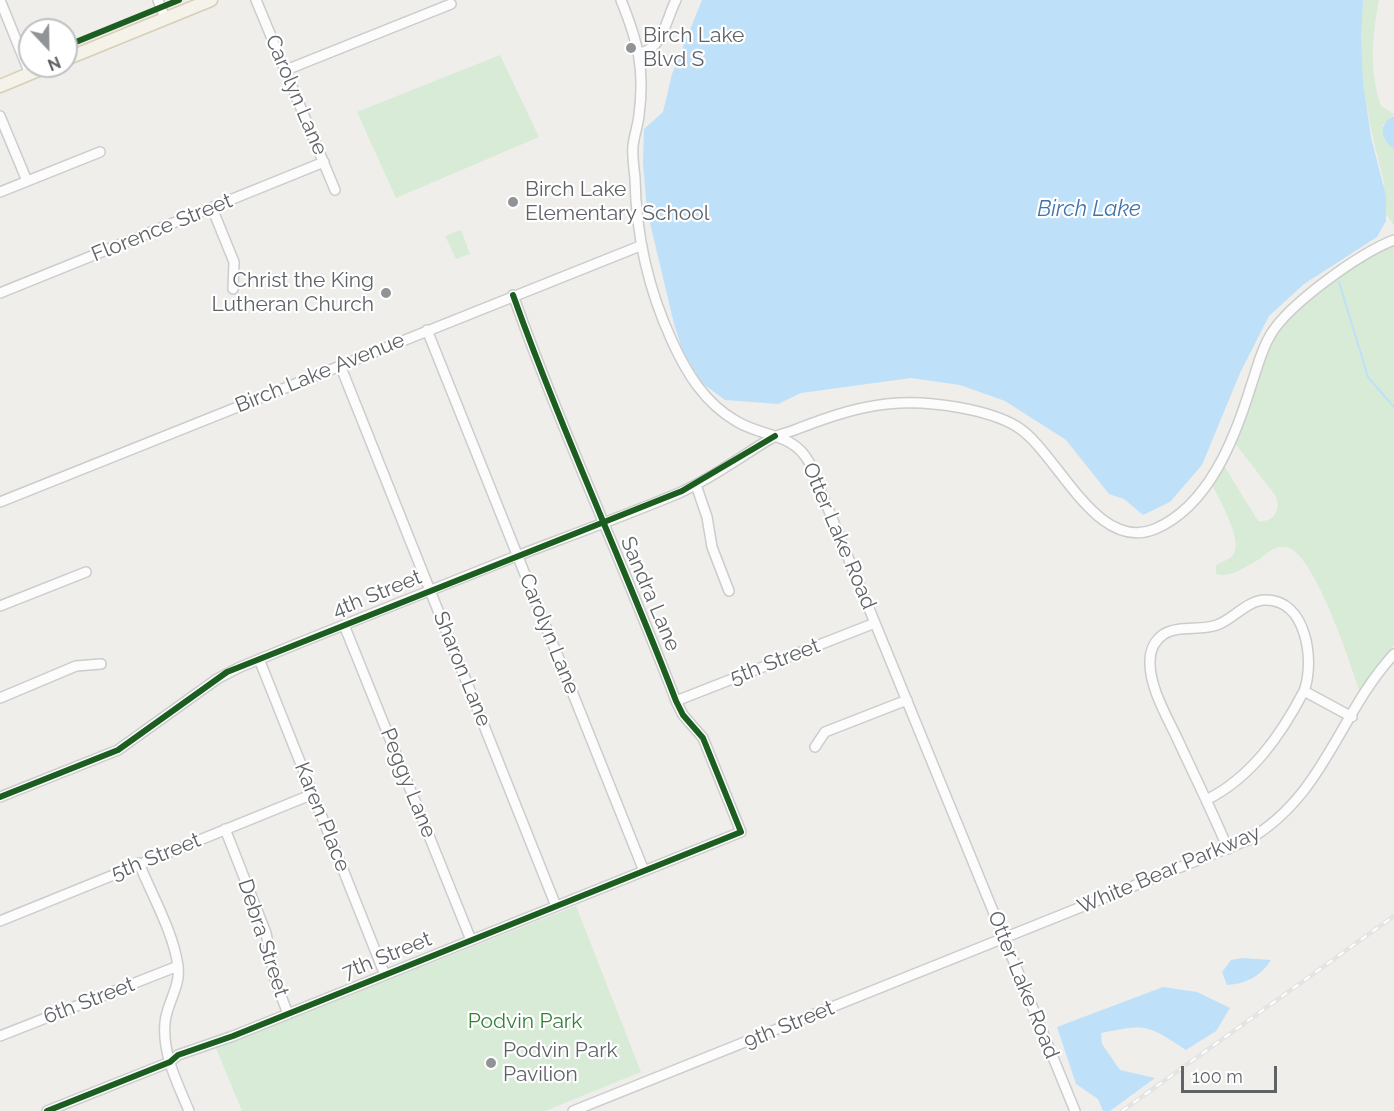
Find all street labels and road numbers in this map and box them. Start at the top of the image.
street label: Carolyn Lane [259,31,333,159]
street label: Florence Street [88,188,236,268]
street label: Birch Lake Avenue [232,328,408,418]
street label: Otter Lake Road [797,459,881,613]
street label: Sandra Lane [615,533,685,655]
street label: 4th Street [329,565,425,623]
street label: Carolyn Lane [513,570,585,698]
street label: Sharon Lane [428,608,496,730]
street label: 5th Street [726,633,824,691]
street label: Peggy Lane [375,724,441,842]
street label: Karen Place [289,759,355,875]
street label: White Bear Parkway [1074,820,1264,920]
street label: 5th Street [108,828,204,886]
street label: Debra Street [232,876,294,1000]
street label: Otter Lake Road [982,907,1064,1063]
street label: 7th Street [339,927,435,985]
street label: 6th Street [40,972,138,1030]
street label: 9th Street [740,995,838,1055]

